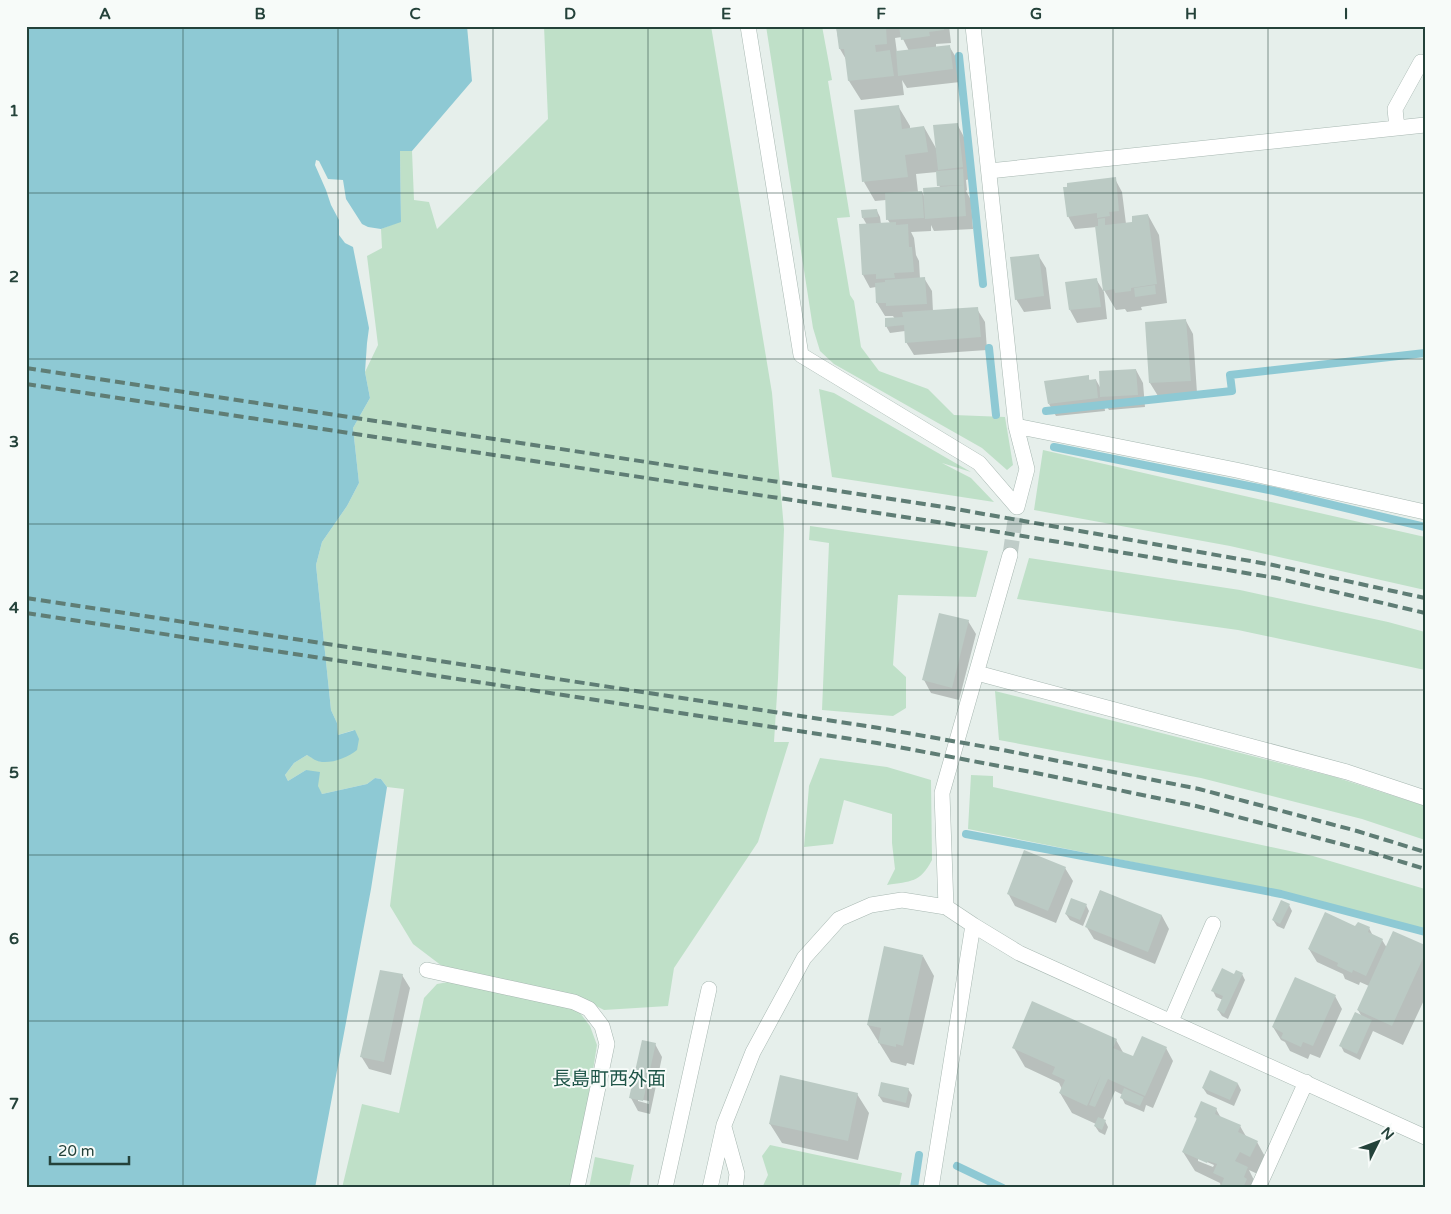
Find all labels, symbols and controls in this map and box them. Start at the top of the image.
text: A [99,4,111,24]
text: B [254,4,266,24]
text: C [409,4,421,24]
text: D [564,4,576,24]
text: E [721,4,731,24]
text: F [876,4,886,24]
text: G [1030,4,1042,24]
text: H [1185,4,1197,24]
text: I [1344,4,1348,24]
text: 1 [9,101,19,121]
text: 2 [9,267,19,287]
text: 3 [9,432,19,452]
text: 4 [9,598,19,618]
text: 5 [9,763,19,783]
text: 6 [9,929,19,949]
district label: 長島町西外面 [552,1068,666,1090]
text: 7 [9,1094,19,1114]
north arrow [1354,1116,1404,1166]
text: N [1377,1124,1397,1144]
scale bar [50,1134,129,1166]
text: 20 m [58,1142,95,1160]

